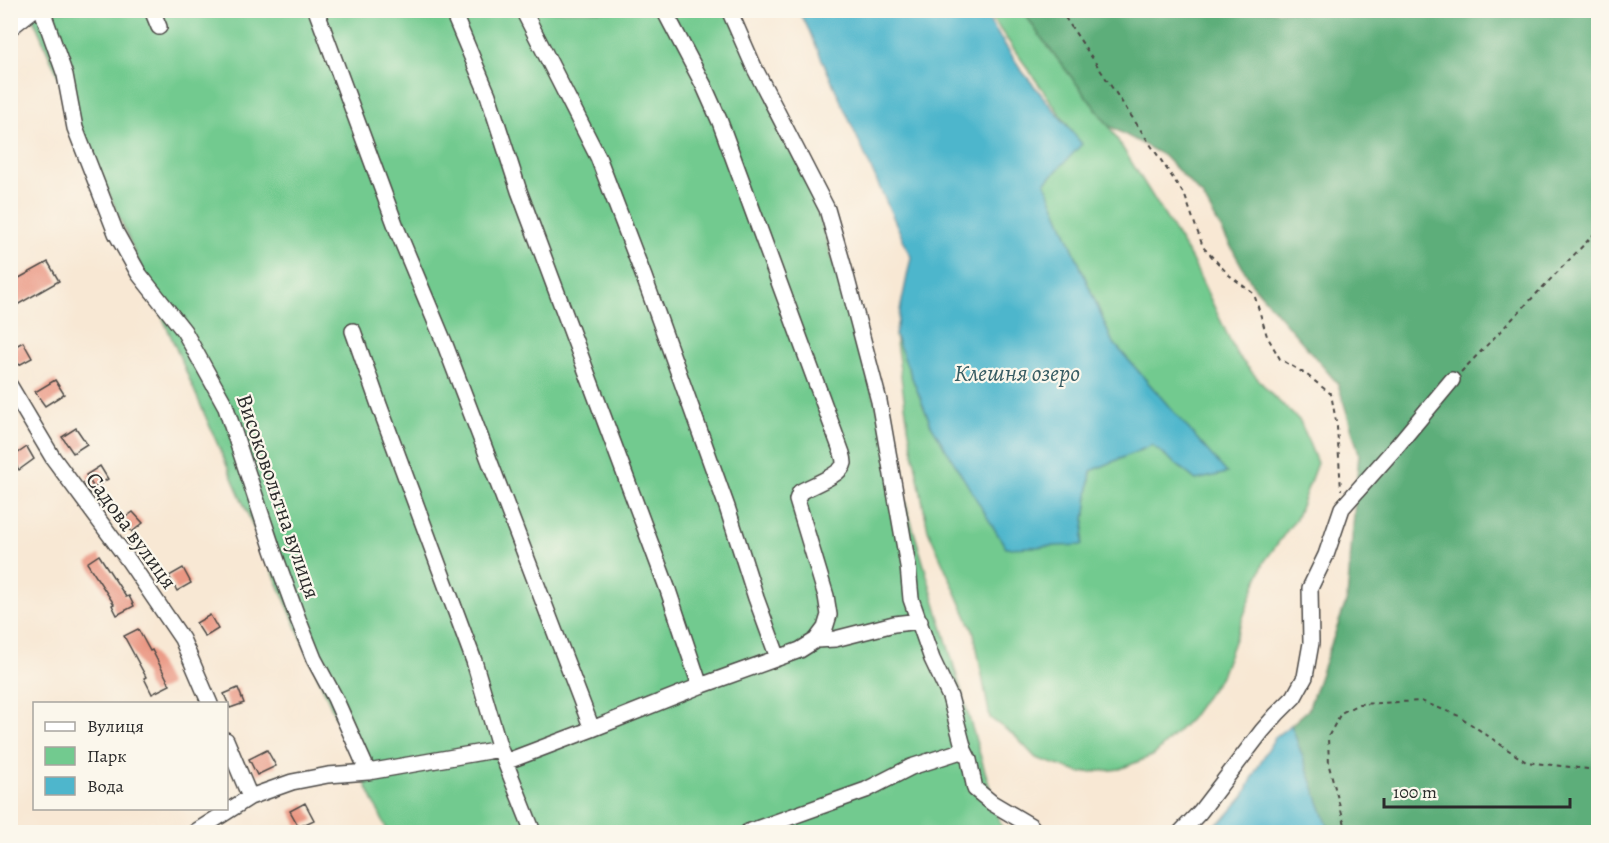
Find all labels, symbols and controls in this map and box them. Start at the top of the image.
water label: Клешня озеро [954,357,1080,389]
street label: Високовольтна вулиця [229,390,327,603]
street label: Садова вулиця [79,466,184,595]
legend [33,702,228,810]
text: Вулиця [87,714,144,738]
text: Парк [87,744,127,768]
scale bar [1384,771,1570,809]
text: Вода [87,774,125,798]
text: 100 m [1393,780,1437,804]

